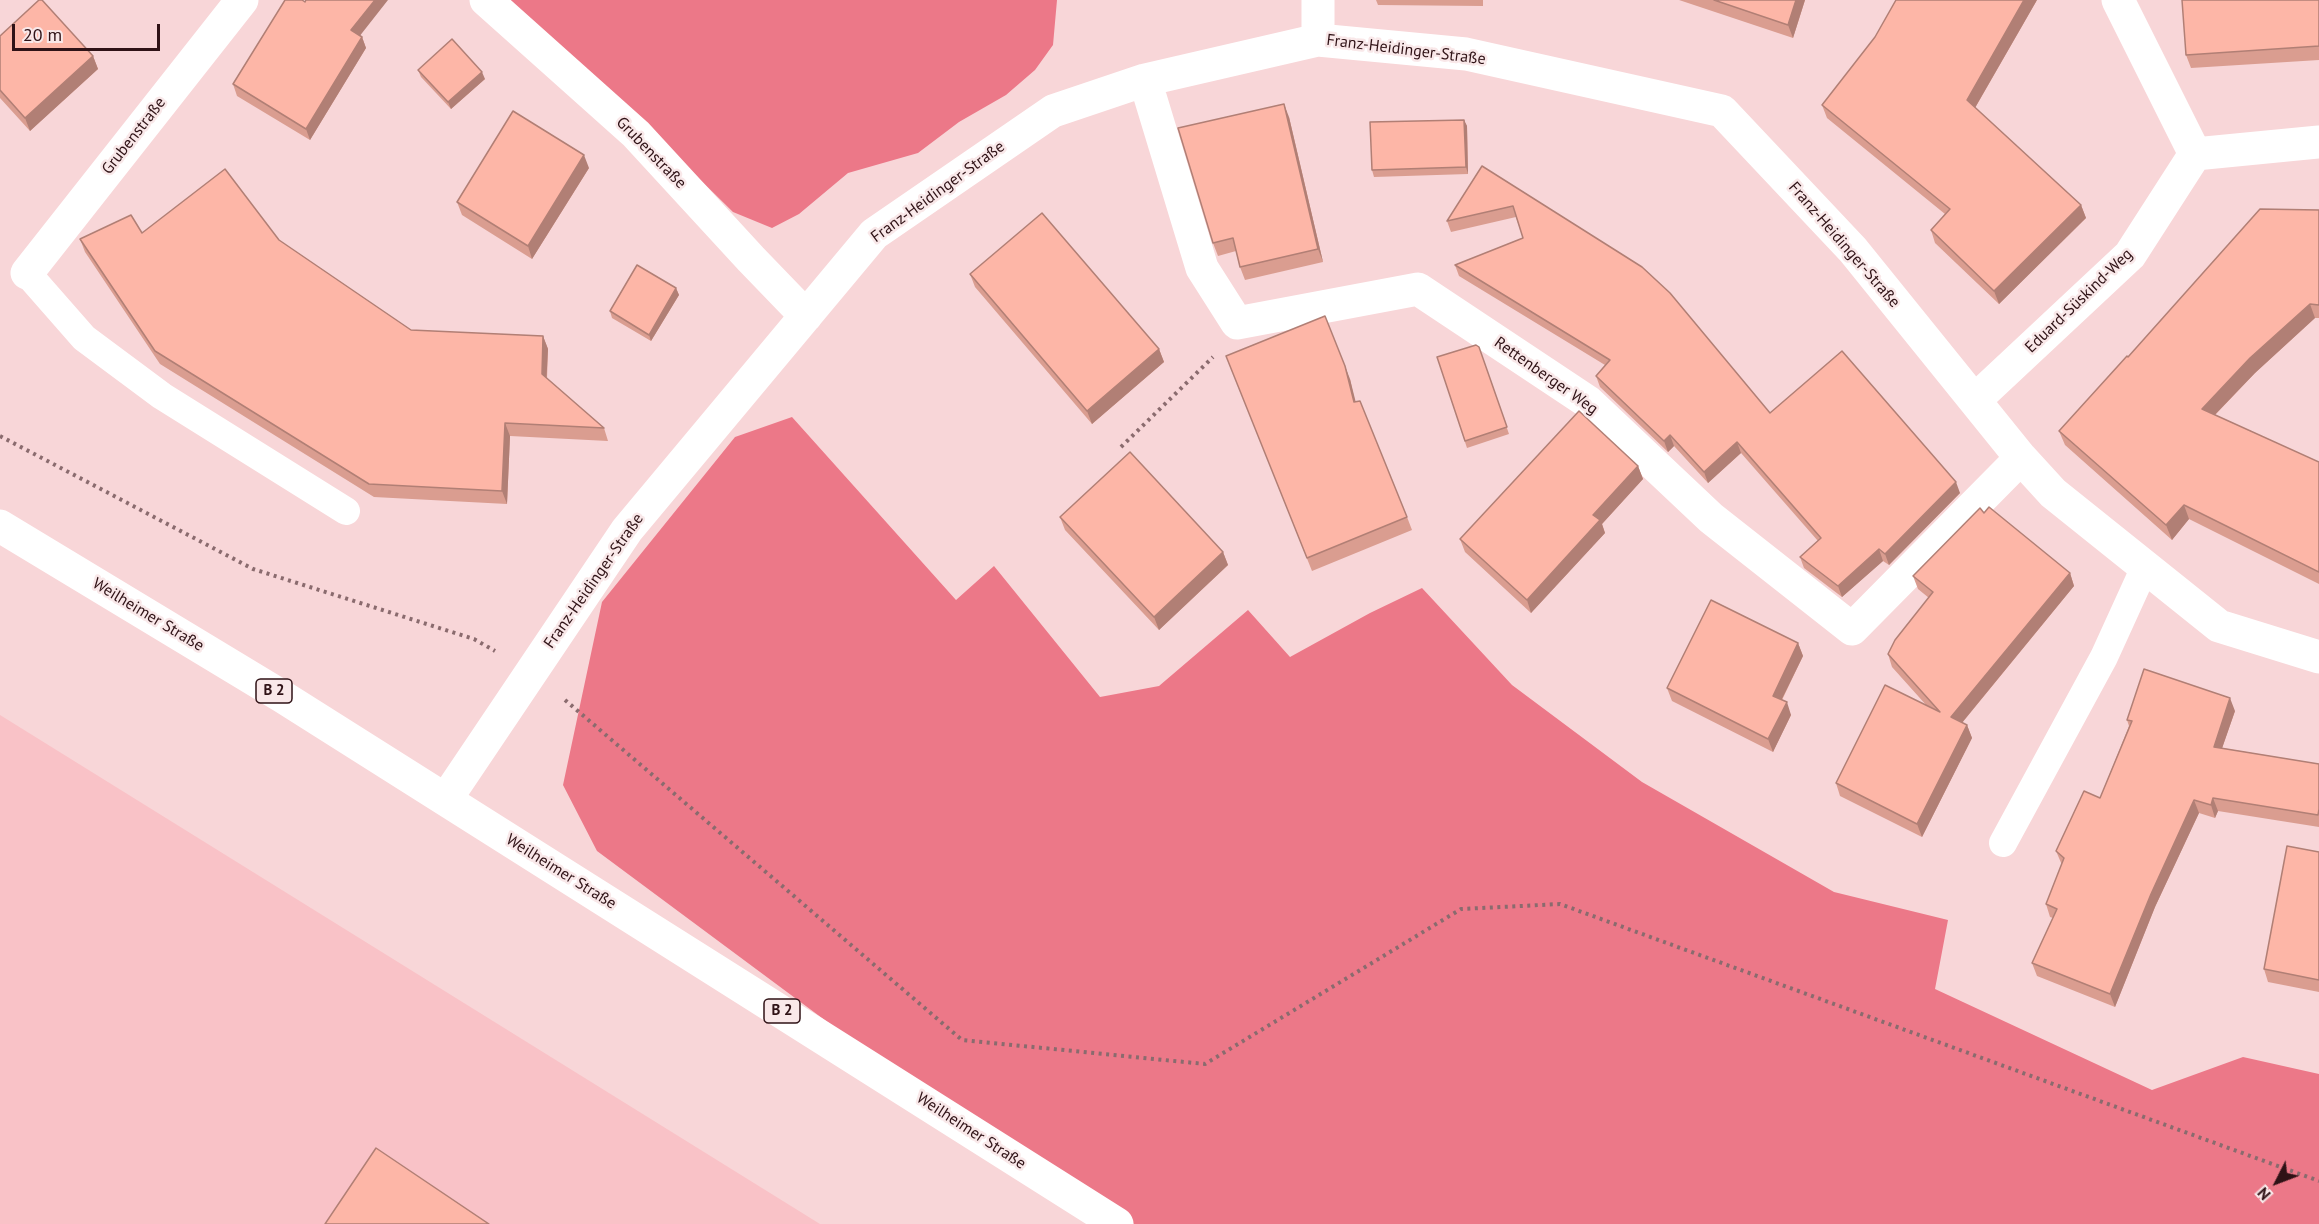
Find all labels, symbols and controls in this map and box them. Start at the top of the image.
scale bar [15,12,164,50]
text: 20 m [23,23,62,46]
street label: Franz-Heidinger-Straße [1325,31,1487,69]
street label: Grubenstraße [98,94,170,178]
street label: Grubenstraße [612,113,690,193]
street label: Franz-Heidinger-Straße [868,137,1008,247]
street label: Franz-Heidinger-Straße [1784,178,1904,312]
street label: Eduard-Süskind-Weg [2021,245,2137,357]
street label: Rettenberger Weg [1490,333,1602,419]
street label: Franz-Heidinger-Straße [540,510,648,652]
street label: Weilheimer Straße [89,574,207,656]
road number: B 2 [256,679,292,703]
street label: Weilheimer Straße [502,830,620,914]
road number: B 2 [764,999,800,1023]
street label: Weilheimer Straße [913,1088,1029,1174]
north arrow [2247,1152,2307,1212]
text: N [2253,1183,2275,1205]

